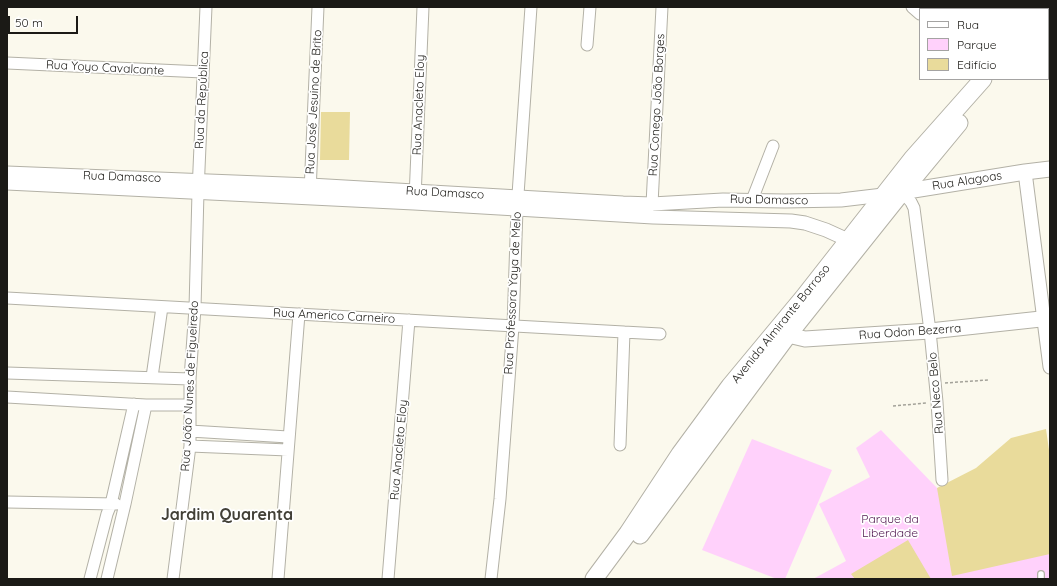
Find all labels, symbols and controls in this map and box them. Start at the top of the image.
scale bar [10,8,80,34]
legend [919,8,1049,80]
text: 50 m [15,15,43,30]
text: Rua [957,17,979,32]
street label: Rua José Jesuino de Brito [303,29,325,175]
street label: Rua Conego João Borges [646,33,668,177]
text: Parque [957,37,997,52]
street label: Rua da República [192,51,212,149]
street label: Rua Anacleto Eloy [410,54,428,156]
text: Edifício [957,57,997,72]
street label: Rua Yoyo Cavalcante [45,58,165,78]
street label: Rua Damasco [83,168,161,186]
street label: Rua Alagoas [931,168,1003,194]
street label: Rua Damasco [405,184,485,202]
street label: Rua Damasco [730,192,808,208]
street label: Rua Professora Yaya de Melo [502,211,524,375]
street label: Avenida Almirante Barroso [729,262,833,386]
street label: Rua João Nunes de Figueiredo [178,300,202,472]
street label: Rua Americo Carneiro [273,306,395,326]
street label: Rua Odon Bezerra [858,321,962,343]
street label: Rua Neco Belo [925,352,947,434]
street label: Rua Anacleto Eloy [387,399,411,501]
district label: Jardim Quarenta [161,505,293,525]
park label: Parque da Liberdade [861,512,919,540]

